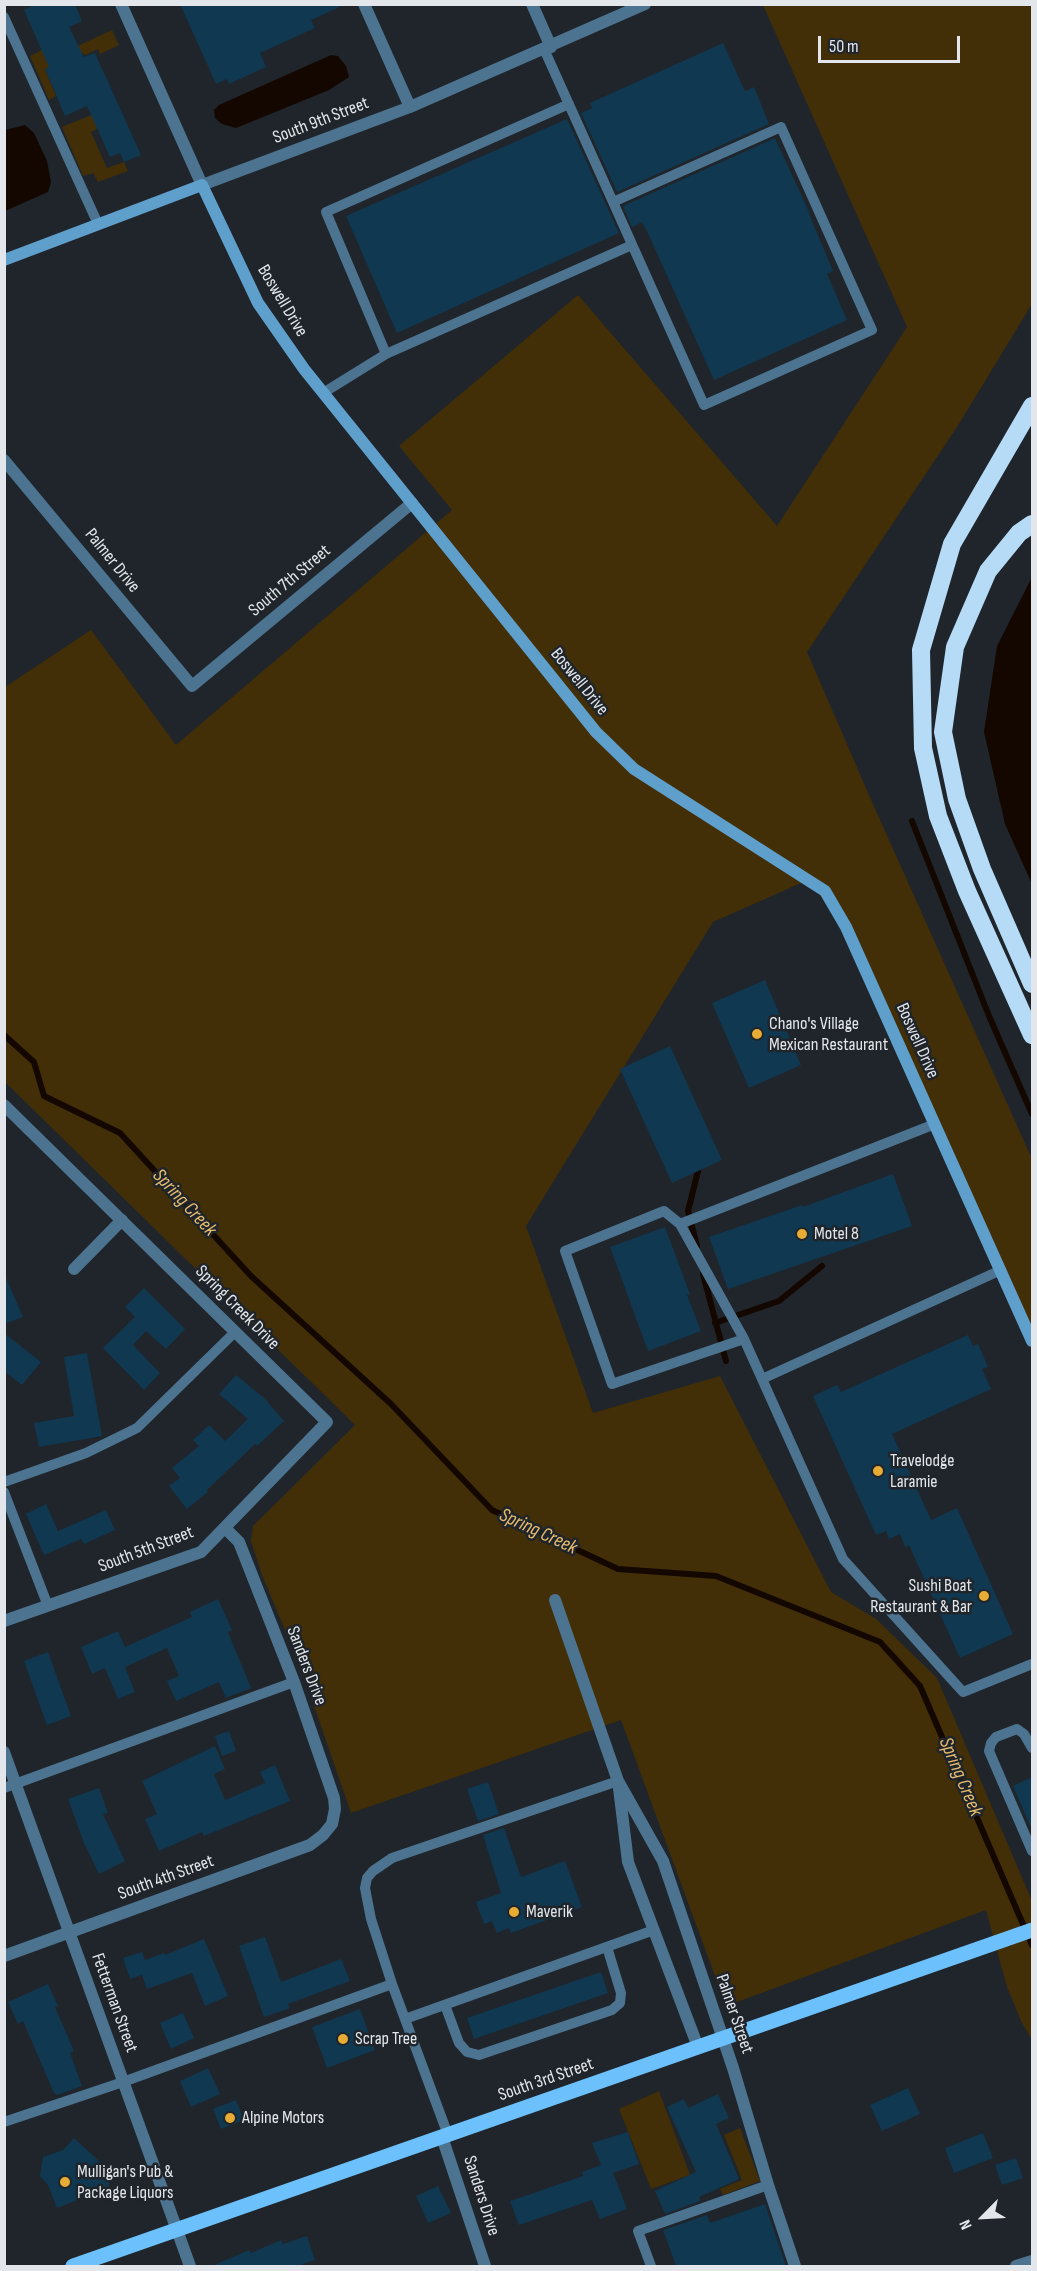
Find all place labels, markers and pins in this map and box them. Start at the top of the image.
place label: Chano's Village Mexican Restaurant [769,1013,888,1056]
marker: Chano's Village Mexican Restaurant [750,1027,764,1041]
place label: Motel 8 [814,1223,859,1245]
marker: Motel 8 [795,1227,809,1241]
place label: Travelodge Laramie [890,1450,954,1492]
marker: Travelodge Laramie [871,1464,885,1478]
place label: Sushi Boat Restaurant & Bar [870,1575,972,1618]
marker: Sushi Boat Restaurant & Bar [977,1589,991,1603]
place label: Maverik [526,1901,573,1923]
marker: Maverik [507,1905,521,1919]
place label: Scrap Tree [355,2028,417,2050]
marker: Scrap Tree [336,2032,350,2046]
place label: Alpine Motors [242,2107,324,2129]
marker: Alpine Motors [223,2111,237,2125]
place label: Mulligan's Pub & Package Liquors [77,2161,173,2204]
marker: Mulligan's Pub & Package Liquors [58,2175,72,2189]

